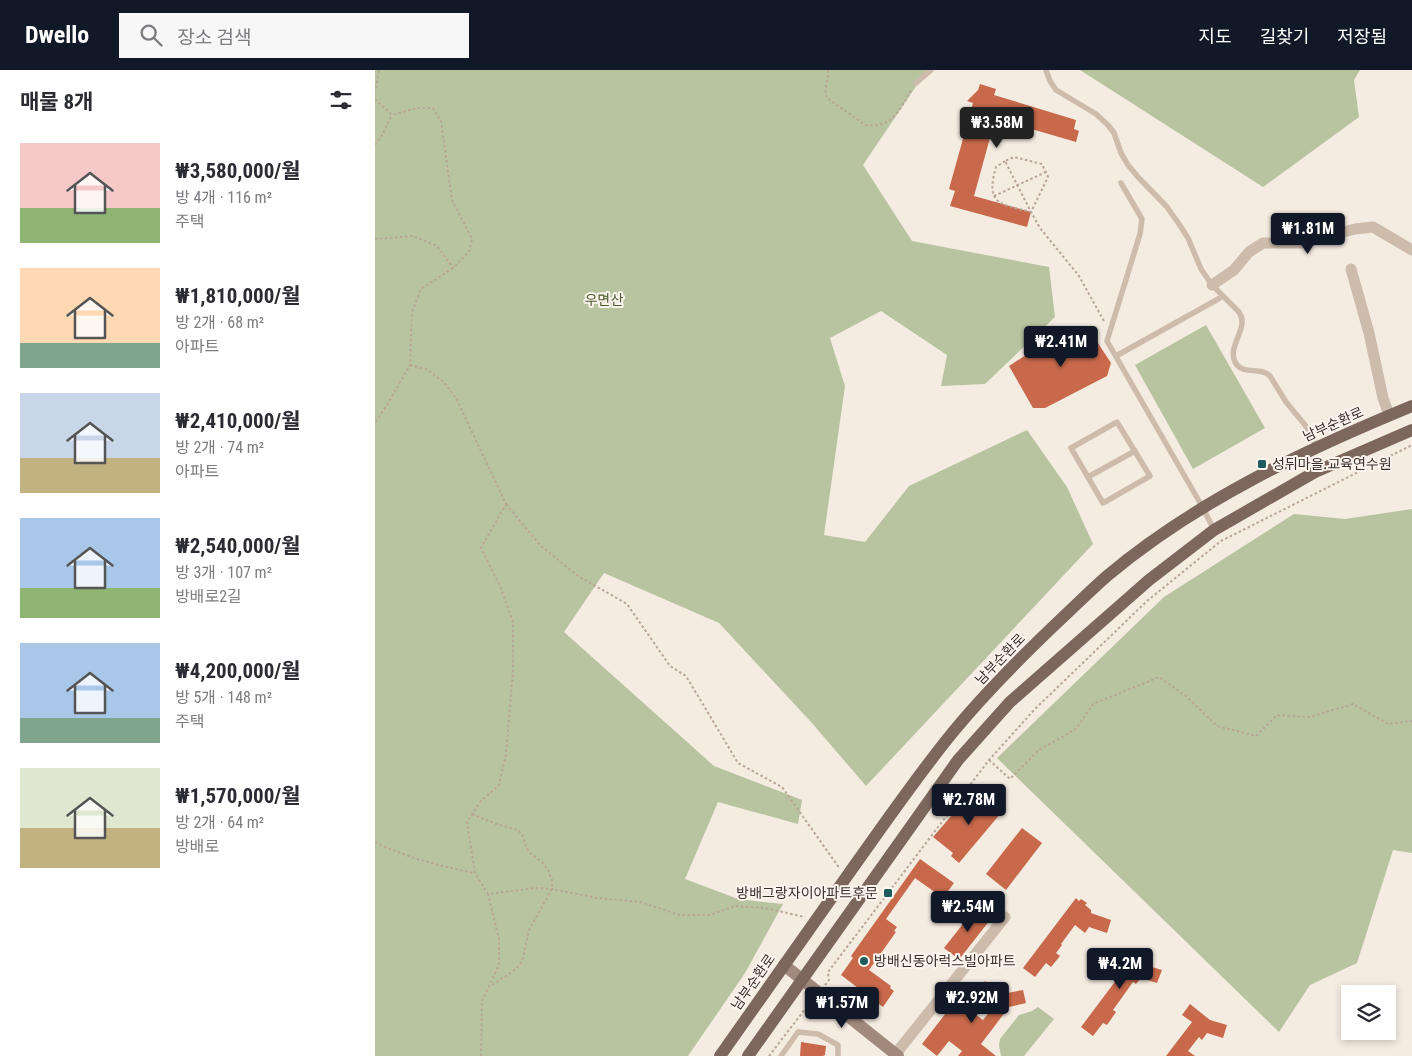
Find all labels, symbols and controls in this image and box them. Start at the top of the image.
search box [119,13,469,58]
text: Dwello [25,21,89,49]
icon: search [137,21,165,49]
text: 장소 검색 [177,26,252,49]
text: 지도 [1199,26,1232,47]
text: 길찾기 [1260,26,1309,47]
text: 저장됨 [1337,26,1387,47]
icon: filters [327,86,355,114]
text: 매물 8개 [20,90,93,114]
pin: ₩3.58M [956,106,1038,149]
text: ₩3.58M [971,113,1023,132]
text: ₩3,580,000/월 [175,159,301,183]
icon: home [60,163,120,223]
text: 방 4개 · 116 m² [175,188,272,207]
text: 주택 [175,212,204,231]
pin: ₩1.81M [1267,212,1349,255]
text: ₩1.81M [1282,219,1334,238]
text: ₩1,810,000/월 [175,284,301,308]
icon: home [60,288,120,348]
park label: 우면산 [585,292,623,308]
text: 방 2개 · 68 m² [175,313,264,332]
pin: ₩2.41M [1020,326,1102,368]
text: ₩2.41M [1035,332,1087,351]
text: 아파트 [175,337,219,356]
street label: 남부순환로 [1300,404,1366,444]
text: ₩2,410,000/월 [175,409,301,433]
icon: home [60,413,120,473]
text: 방 2개 · 74 m² [175,438,264,457]
place label: 성뒤마을.교육연수원 [1272,456,1392,472]
marker: 성뒤마을.교육연수원 [1256,458,1268,470]
text: 아파트 [175,462,219,481]
text: ₩2,540,000/월 [175,534,301,558]
icon: home [60,538,120,598]
text: 방 3개 · 107 m² [175,563,272,582]
text: 방배로2길 [175,587,242,606]
street label: 남부순환로 [972,630,1028,688]
text: ₩4,200,000/월 [175,659,301,683]
icon: home [60,663,120,723]
text: 방 5개 · 148 m² [175,688,272,707]
text: 주택 [175,712,204,731]
text: ₩1,570,000/월 [175,784,301,808]
pin: ₩2.78M [928,784,1010,826]
icon: home [60,788,120,848]
text: ₩2.78M [943,790,995,809]
text: 방 2개 · 64 m² [175,813,264,832]
text: 방배로 [175,837,219,856]
place label: 방배그랑자이아파트후문 [736,885,878,901]
marker: 방배그랑자이아파트후문 [882,887,894,899]
pin: ₩2.54M [927,890,1009,933]
text: ₩2.54M [942,897,994,916]
pin: ₩4.2M [1085,948,1155,990]
street label: 남부순환로 [728,951,778,1013]
place label: 방배신동아럭스빌아파트 [874,953,1016,969]
text: ₩4.2M [1098,954,1142,973]
marker: 방배신동아럭스빌아파트 [858,955,870,967]
pin: ₩2.92M [931,982,1013,1024]
map controls [1341,985,1396,1040]
button: layers [1341,985,1396,1040]
pin: ₩1.57M [801,986,883,1029]
text: ₩2.92M [946,988,998,1007]
text: ₩1.57M [816,993,868,1012]

